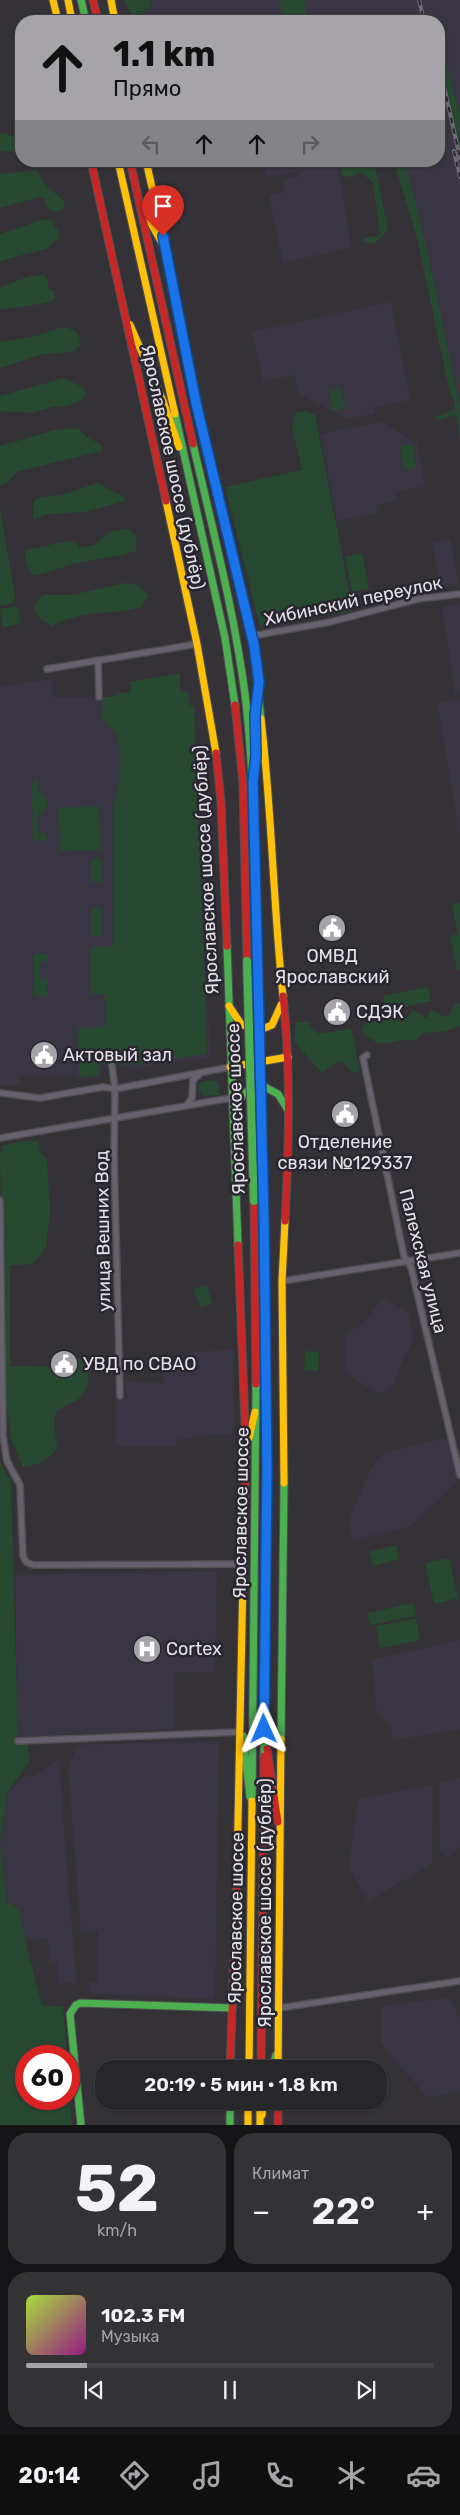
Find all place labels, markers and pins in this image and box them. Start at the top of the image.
pin [142,185,184,236]
public building icon: ОМВД Ярославский [317,913,347,943]
place label: ОМВД Ярославский [275,945,389,988]
public building icon: СДЭК [322,997,352,1027]
place label: СДЭК [356,1001,404,1023]
public building icon: Актовый зал [29,1040,59,1070]
place label: Актовый зал [63,1044,172,1066]
public building icon: Отделение связи №129337 [330,1099,360,1129]
place label: Отделение связи №129337 [278,1131,412,1174]
public building icon: УВД по СВАО [49,1349,79,1379]
place label: УВД по СВАО [83,1353,196,1375]
hospital icon: Cortex [132,1634,162,1664]
place label: Cortex [166,1638,222,1660]

